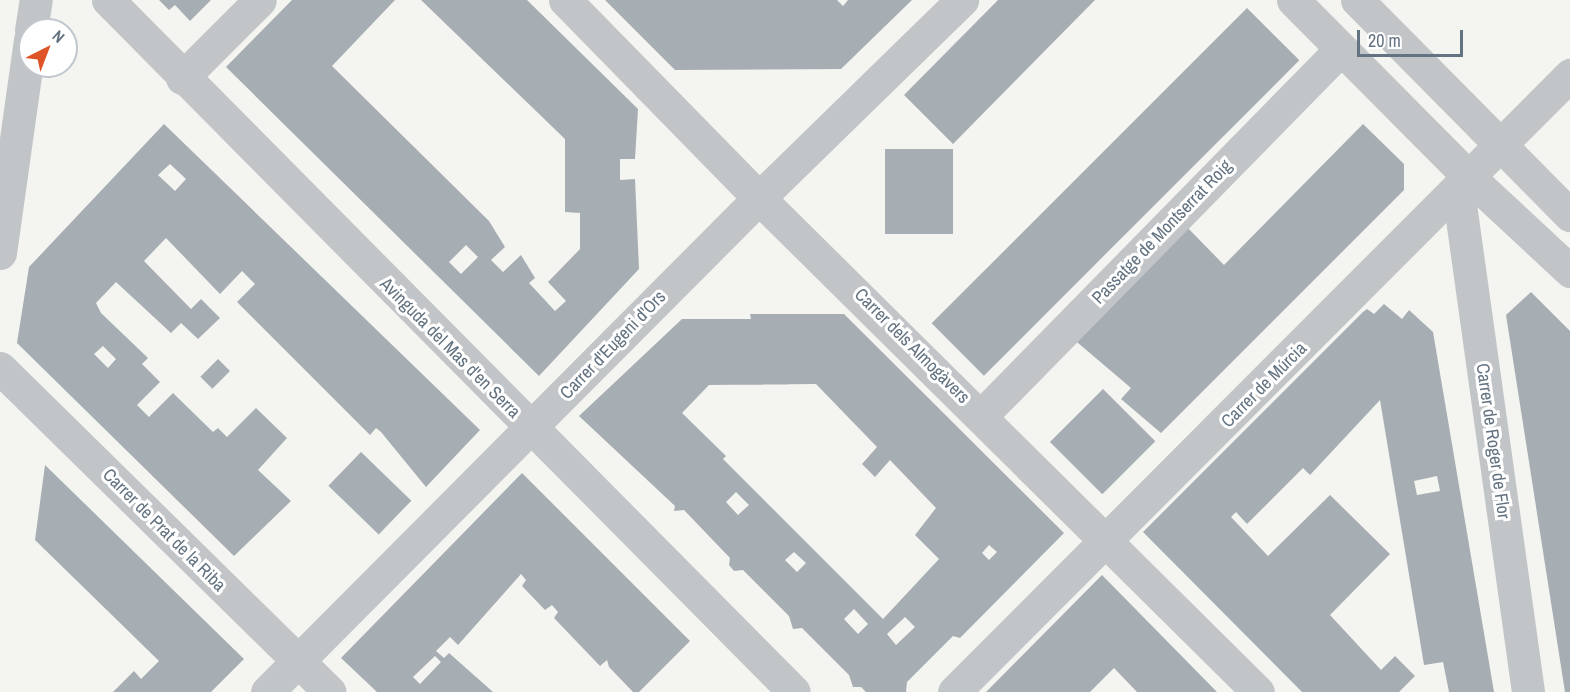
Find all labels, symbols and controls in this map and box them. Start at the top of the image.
north arrow [18,18,78,78]
scale bar [1360,18,1466,56]
text: N [48,25,70,47]
text: 20 m [1368,28,1401,53]
street label: Passatge de Montserrat Roig [1088,155,1236,309]
street label: Avinguda del Mas d'en Serra [375,273,525,423]
street label: Carrer dels Almogàvers [850,284,974,408]
street label: Carrer d'Eugeni d'Ors [556,286,670,404]
street label: Carrer de Múrcia [1217,338,1311,432]
street label: Carrer de Roger de Flor [1471,362,1515,520]
street label: Carrer de Prat de la Riba [98,464,230,596]

